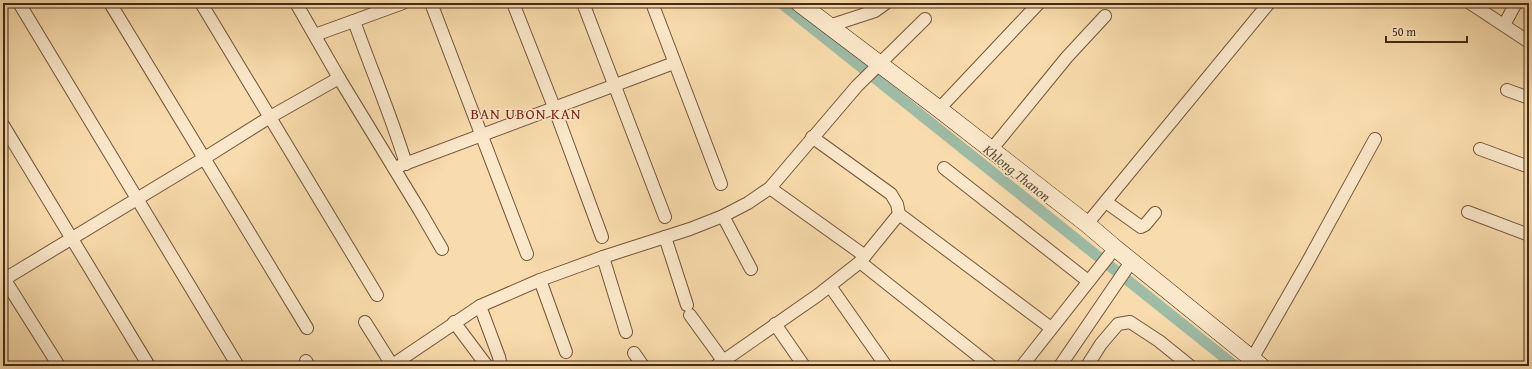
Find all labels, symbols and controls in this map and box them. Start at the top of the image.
scale bar [1386,18,1467,44]
text: 50 m [1392,23,1416,40]
district label: BAN UBON KAN [470,103,582,124]
water label: Khlong Thanon [978,139,1055,206]

